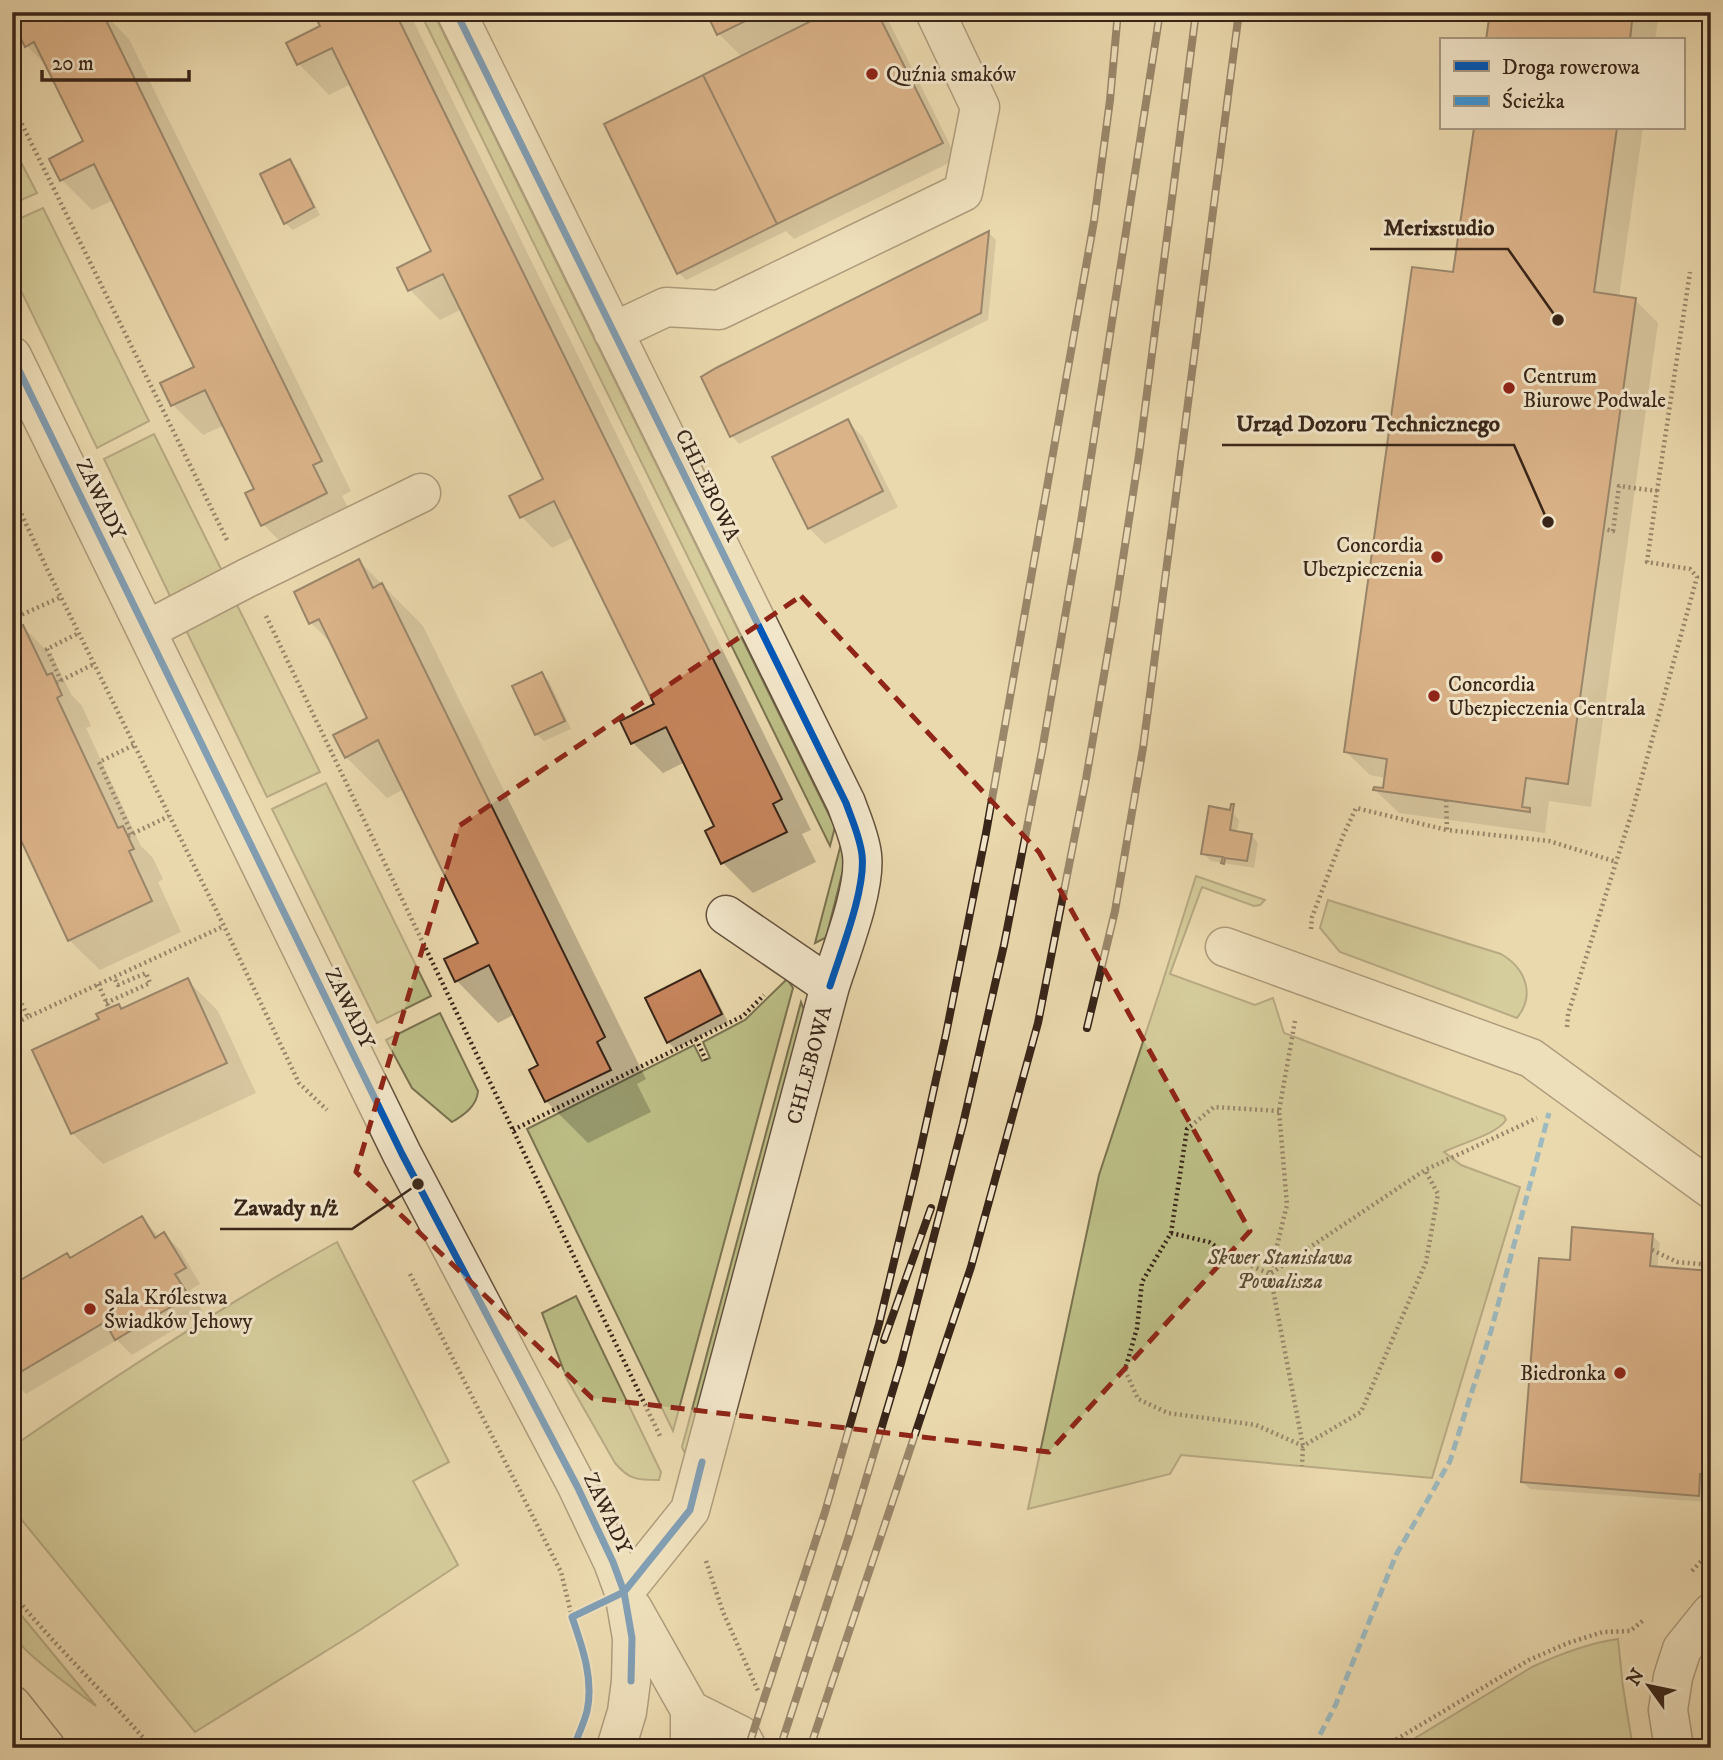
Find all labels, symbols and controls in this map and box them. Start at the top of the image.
scale bar [42,38,189,82]
legend [1440,38,1684,130]
text: 20 m [52,51,94,77]
text: Droga rowerowa [1502,55,1640,81]
place label: Quźnia smaków [886,62,1017,88]
marker: Quźnia smaków [864,66,880,82]
text: Ścieżka [1502,87,1565,115]
callout: Merixstudio [1370,205,1508,249]
text: Merixstudio [1384,214,1494,243]
place label: Centrum Biurowe Podwale [1523,364,1666,414]
marker: Centrum Biurowe Podwale [1501,380,1517,396]
callout: Urząd Dozoru Technicznego [1222,401,1514,445]
text: Urząd Dozoru Technicznego [1236,410,1500,439]
street label: CHLEBOWA [669,425,746,546]
street label: ZAWADY [69,455,131,545]
place label: Concordia Ubezpieczenia [1302,533,1423,583]
marker: Concordia Ubezpieczenia [1429,549,1445,565]
place label: Concordia Ubezpieczenia Centrala [1448,672,1645,722]
marker: Concordia Ubezpieczenia Centrala [1426,688,1442,704]
street label: ZAWADY [318,964,380,1054]
street label: CHLEBOWA [782,1003,838,1127]
callout: Zawady n/ż [220,1185,352,1229]
text: Zawady n/ż [234,1194,339,1223]
park label: Skwer Stanisława Powalisza [1206,1245,1353,1295]
place label: Sala Królestwa Świadków Jehowy [104,1285,254,1335]
marker: Sala Królestwa Świadków Jehowy [82,1301,98,1317]
place label: Biedronka [1520,1361,1606,1387]
marker: Biedronka [1612,1365,1628,1381]
street label: ZAWADY [577,1469,638,1559]
north arrow [1614,1652,1684,1722]
text: N [1622,1664,1650,1690]

